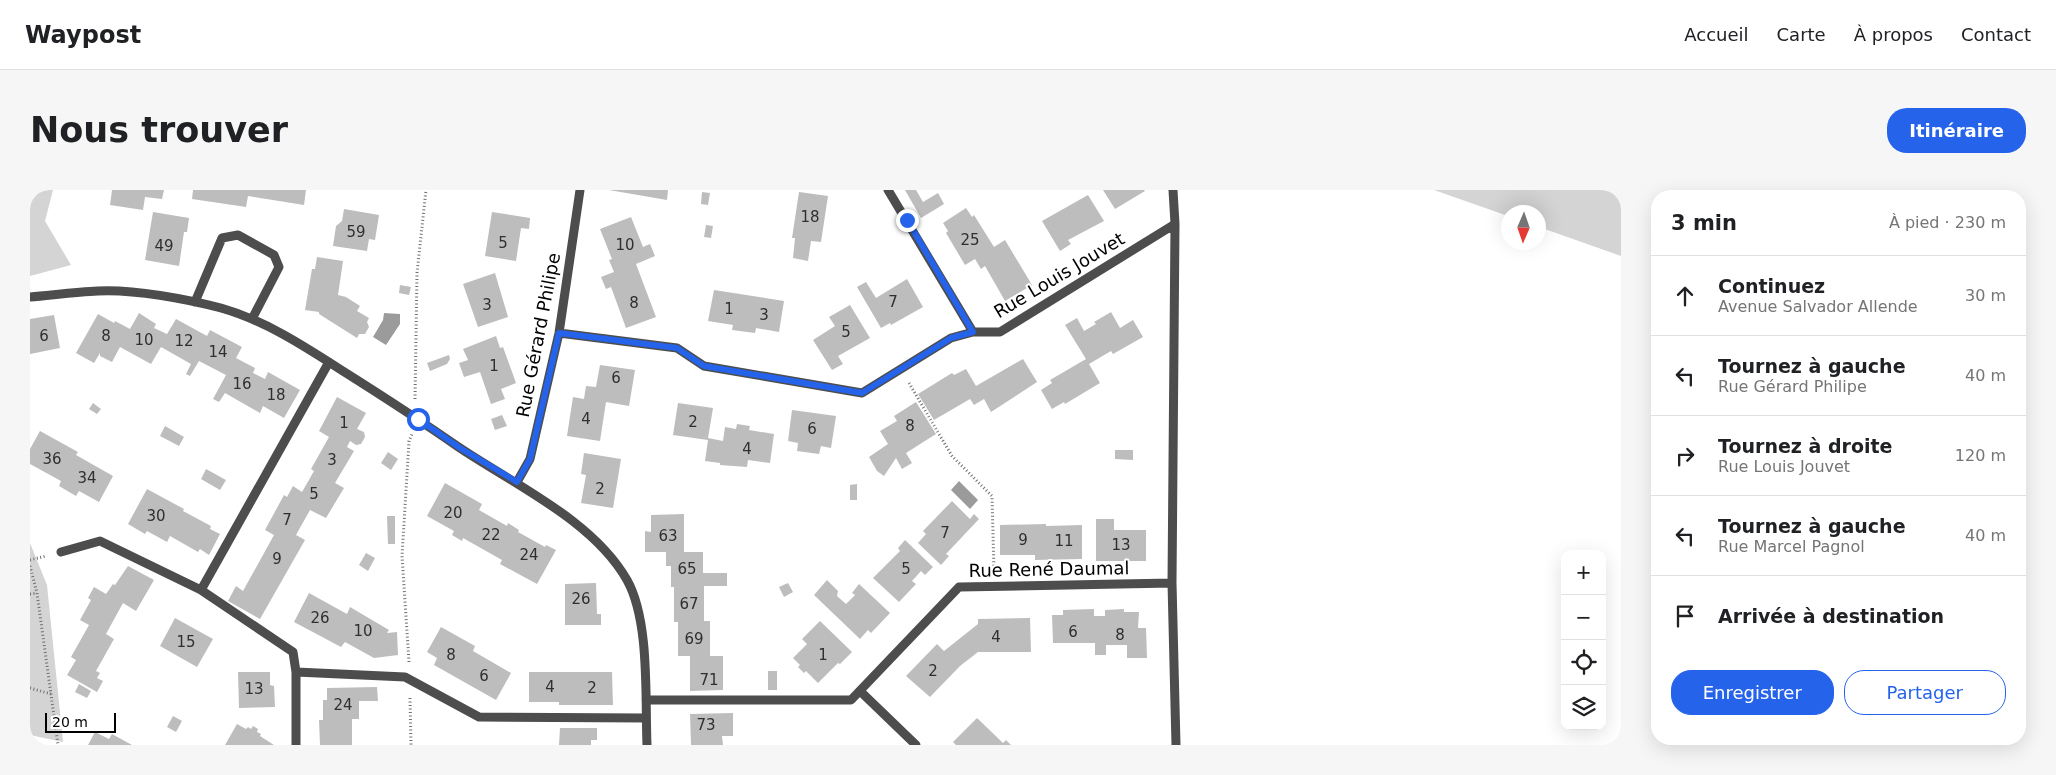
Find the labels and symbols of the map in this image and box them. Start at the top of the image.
north arrow [1501,205,1546,250]
house number: 18 [800,208,820,226]
route end [896,209,919,232]
house number: 59 [346,223,366,241]
street label: Rue Louis Jouvet [990,228,1128,322]
house number: 25 [960,231,980,249]
house number: 5 [498,234,508,252]
house number: 10 [615,236,635,254]
house number: 49 [154,237,174,255]
street label: Rue Gérard Philipe [512,251,564,419]
house number: 7 [888,293,898,311]
house number: 8 [629,294,639,312]
house number: 3 [482,296,492,314]
house number: 1 [724,300,734,318]
house number: 3 [759,306,769,324]
house number: 5 [841,323,851,341]
house number: 6 [39,327,49,345]
house number: 8 [101,327,111,345]
house number: 10 [134,331,154,349]
house number: 12 [174,332,194,350]
house number: 14 [208,343,228,361]
house number: 1 [489,357,499,375]
house number: 6 [611,369,621,387]
house number: 16 [232,375,252,393]
house number: 18 [266,386,286,404]
route start [407,408,430,431]
house number: 4 [581,410,591,428]
house number: 2 [688,413,698,431]
house number: 1 [339,414,349,432]
house number: 8 [905,417,915,435]
house number: 6 [807,420,817,438]
house number: 4 [742,440,752,458]
house number: 36 [42,450,62,468]
house number: 3 [327,451,337,469]
house number: 34 [77,469,97,487]
house number: 2 [595,480,605,498]
house number: 5 [309,485,319,503]
house number: 20 [443,504,463,522]
house number: 30 [146,507,166,525]
house number: 7 [282,511,292,529]
house number: 7 [940,524,950,542]
house number: 22 [481,526,501,544]
house number: 63 [658,527,678,545]
house number: 9 [1018,531,1028,549]
house number: 11 [1054,532,1074,550]
house number: 13 [1111,536,1131,554]
house number: 24 [519,546,539,564]
house number: 9 [272,550,282,568]
street label: Rue René Daumal [968,557,1130,581]
house number: 65 [677,560,697,578]
house number: 5 [901,560,911,578]
house number: 26 [571,590,591,608]
house number: 67 [679,595,699,613]
house number: 26 [310,609,330,627]
house number: 10 [353,622,373,640]
house number: 6 [1068,623,1078,641]
house number: 8 [1115,626,1125,644]
house number: 4 [991,628,1001,646]
house number: 69 [684,630,704,648]
house number: 15 [176,633,196,651]
house number: 8 [446,646,456,664]
house number: 1 [818,646,828,664]
house number: 2 [928,662,938,680]
house number: 6 [479,667,489,685]
house number: 71 [699,671,719,689]
house number: 4 [545,678,555,696]
house number: 2 [587,679,597,697]
house number: 13 [244,680,264,698]
house number: 24 [333,696,353,714]
scale bar [45,710,116,733]
house number: 73 [696,716,716,734]

